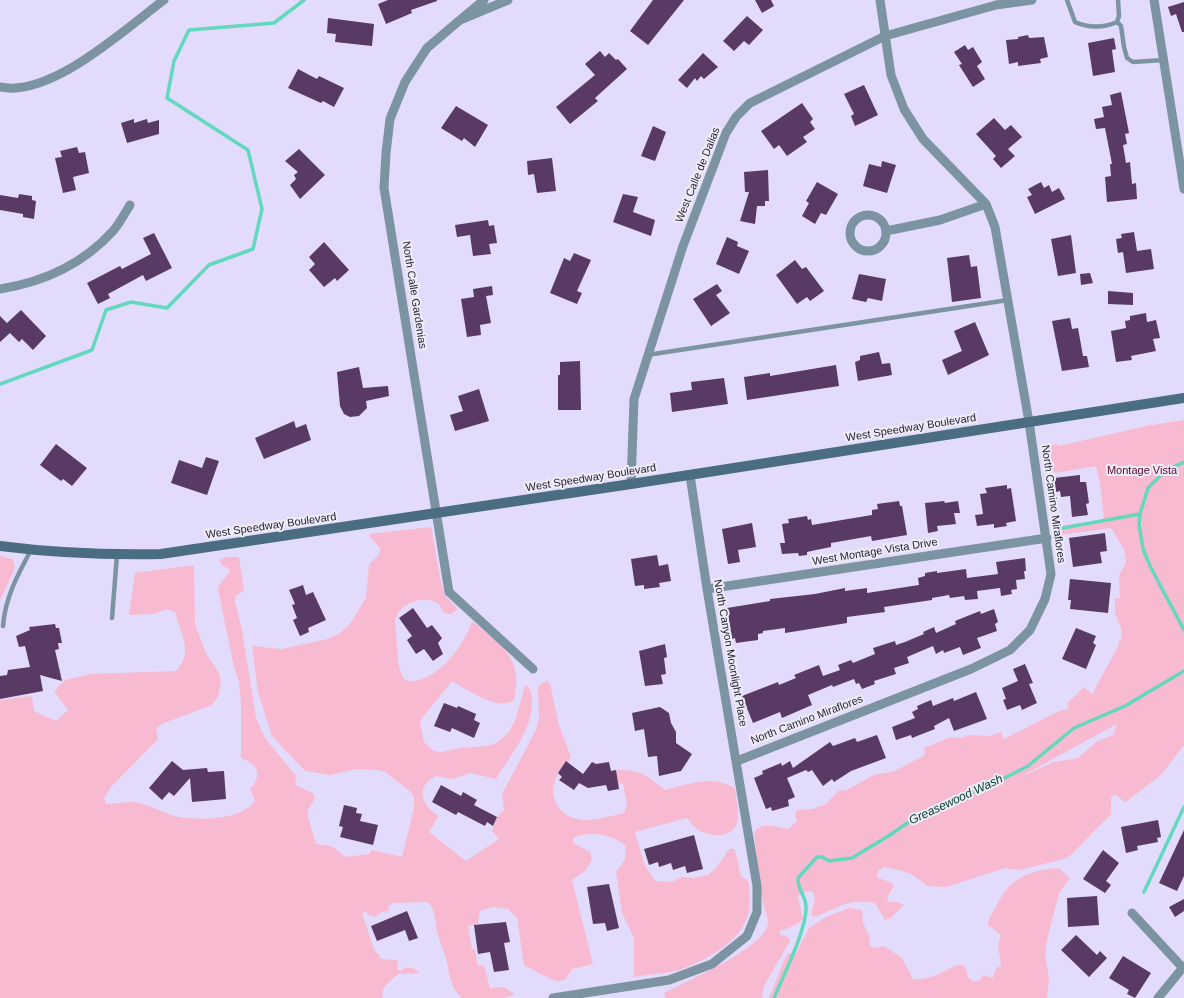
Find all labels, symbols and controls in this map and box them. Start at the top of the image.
street label: West Calle de Dalias [673,125,723,225]
street label: North Calle Gardenias [399,240,429,350]
street label: West Speedway Boulevard [845,411,977,445]
street label: North Camino Miraflores [1038,444,1068,564]
street label: West Speedway Boulevard [525,461,657,495]
park label: Montage Vista [1107,464,1177,478]
street label: West Speedway Boulevard [205,510,337,542]
street label: West Montage Vista Drive [811,536,939,568]
street label: North Canyon Moonlight Place [711,578,749,728]
street label: North Camino Miraflores [749,692,865,748]
water label: Greasewood Wash [907,772,1005,828]

